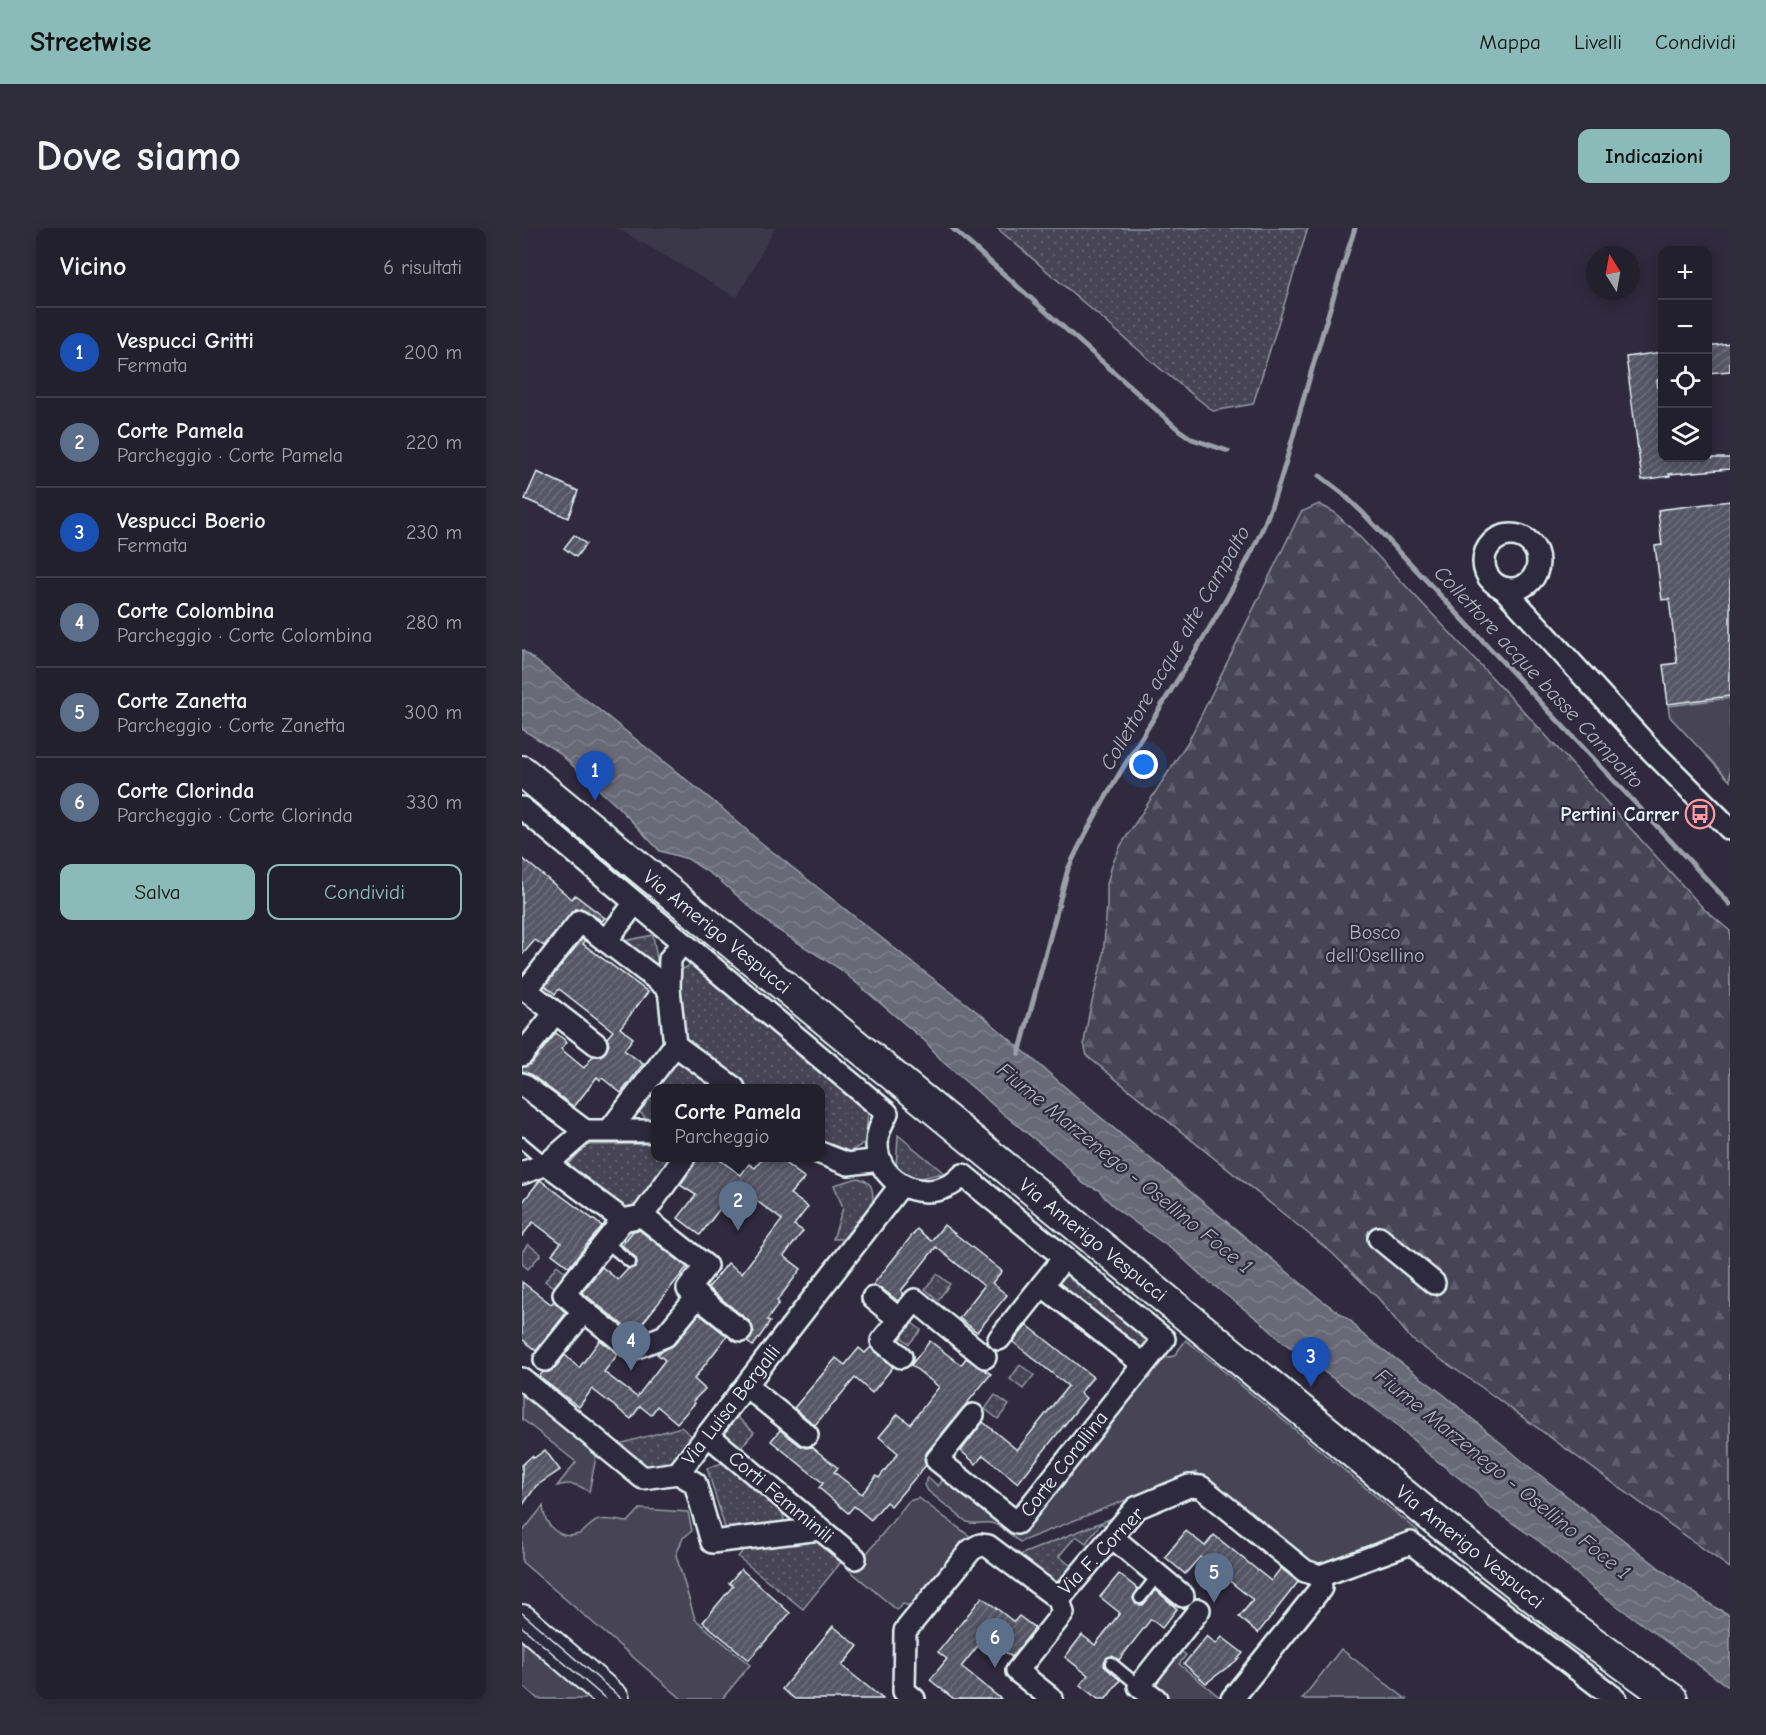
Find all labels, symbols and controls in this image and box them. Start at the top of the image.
text: Streetwise [30,26,151,58]
text: Mappa [1479,30,1541,54]
text: Livelli [1574,30,1622,54]
text: Condividi [1655,30,1736,54]
button: Indicazioni [1578,129,1730,183]
text: Dove siamo [36,132,241,181]
north arrow [1586,246,1640,300]
map controls [1658,246,1712,462]
button: + [1658,246,1712,300]
text: Vicino [60,252,126,282]
text: 6 risultati [383,256,462,279]
button: − [1658,300,1712,354]
text: Vespucci Gritti [117,328,254,354]
text: 1 [76,341,83,364]
text: 200 m [404,341,462,364]
text: Fermata [117,354,188,377]
button: locate [1658,354,1712,408]
button: layers [1658,408,1712,462]
text: Corte Pamela [117,418,244,444]
text: 2 [75,431,84,454]
text: 220 m [406,431,462,454]
text: Parcheggio · Corte Pamela [117,444,343,467]
text: Vespucci Boerio [117,508,266,534]
text: 3 [75,521,84,544]
text: 230 m [406,521,462,544]
water label: Collettore acque alte Campalto [1095,522,1255,774]
text: Fermata [117,534,188,557]
water label: Collettore acque basse Campalto [1429,561,1649,793]
text: Corte Colombina [117,598,274,624]
text: 4 [75,611,84,634]
text: 280 m [406,611,462,634]
text: Parcheggio · Corte Colombina [117,624,372,647]
text: Corte Zanetta [117,688,247,714]
text: 5 [74,701,85,724]
text: 300 m [404,701,462,724]
text: Parcheggio · Corte Zanetta [117,714,345,737]
your location [1129,750,1158,779]
pin: 1 [576,752,614,801]
text: Corte Clorinda [117,778,254,804]
text: 6 [74,791,85,814]
text: 330 m [406,791,462,814]
bus stop icon: Pertini Carrer [1684,798,1716,830]
place label: Pertini Carrer [1560,803,1679,826]
text: Parcheggio · Corte Clorinda [117,804,353,827]
button: Salva [60,864,255,920]
button: Condividi [267,864,462,920]
street label: Via Amerigo Vespucci [639,865,795,999]
park label: Bosco dell'Osellino [1325,921,1425,967]
water label: Fiume Marzenego - Osellino Foce 1 [993,1058,1257,1278]
popup [651,1084,825,1162]
text: Corte Pamela [675,1099,801,1125]
text: Parcheggio [675,1125,769,1148]
street label: Via Amerigo Vespucci [1015,1173,1171,1307]
pin: 2 [718,1182,758,1231]
pin: 4 [612,1322,650,1371]
pin: 3 [1292,1338,1330,1387]
street label: Via Luisa Bergalli [677,1340,785,1470]
water label: Fiume Marzenego - Osellino Foce 1 [1371,1364,1635,1584]
street label: Corte Corallina [1016,1406,1112,1522]
street label: Corti Femminili [724,1446,838,1548]
street label: Via Amerigo Vespucci [1392,1480,1548,1614]
street label: Via F. Corner [1054,1503,1148,1599]
pin: 5 [1194,1554,1234,1603]
pin: 6 [976,1618,1014,1668]

